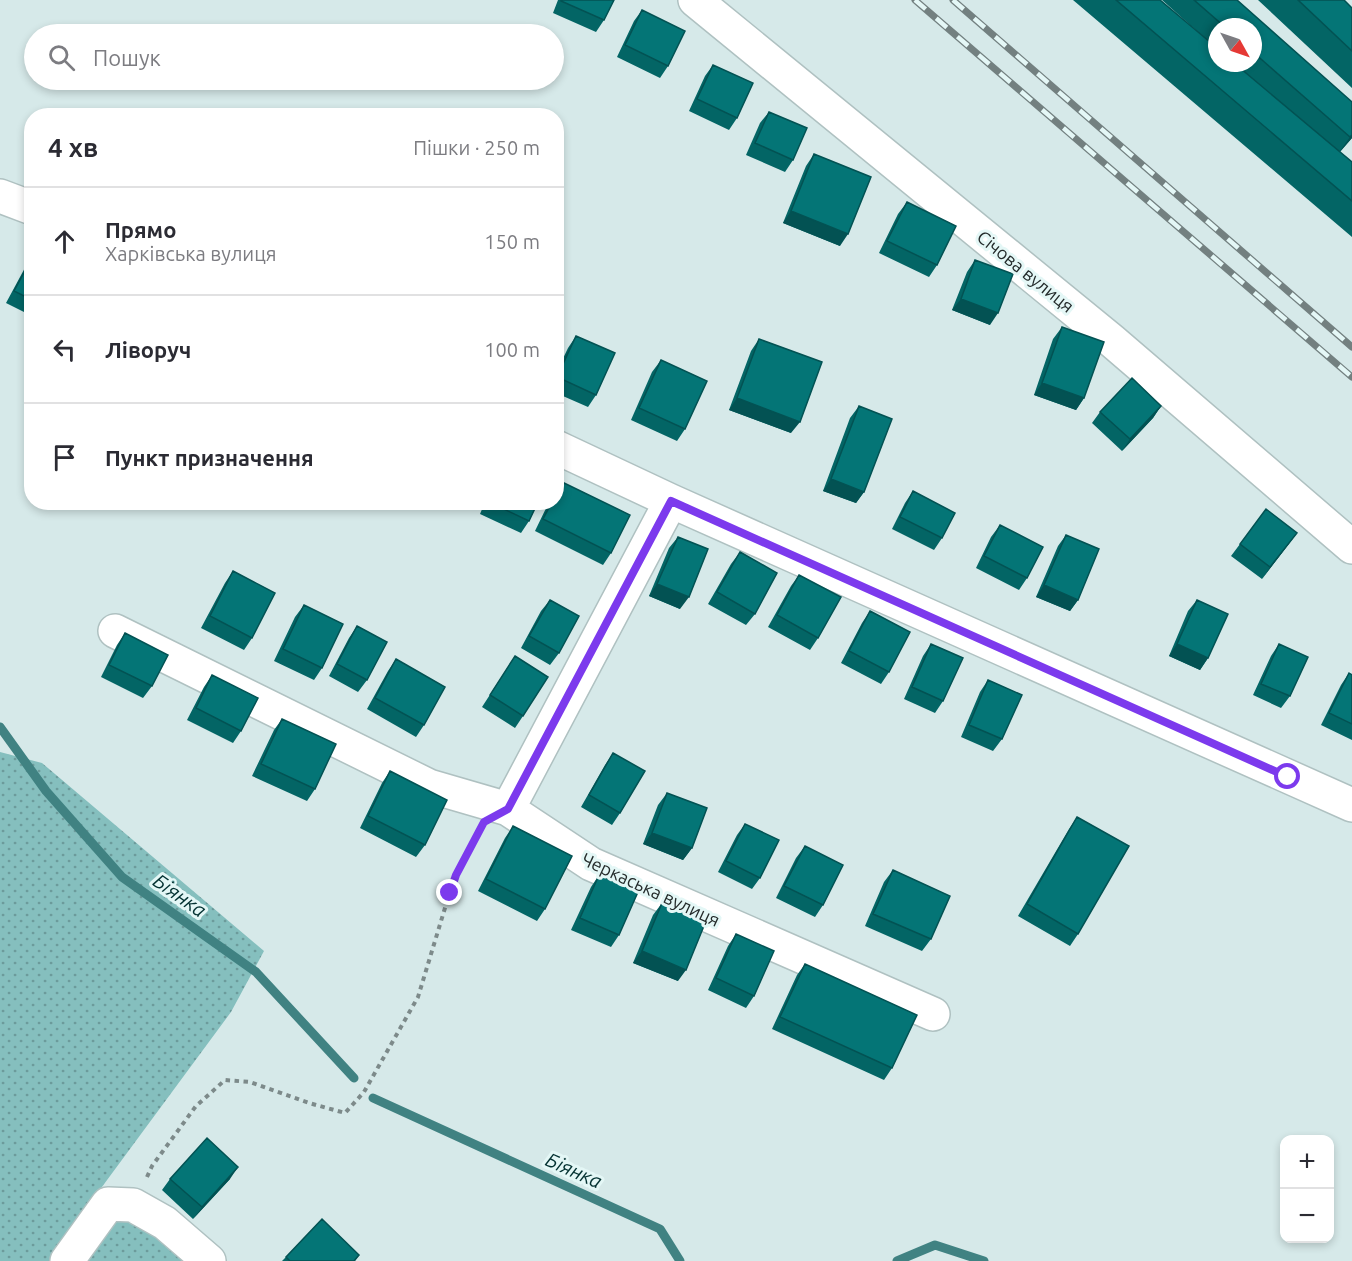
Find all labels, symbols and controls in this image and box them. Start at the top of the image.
north arrow [1208,18,1262,72]
search box [24,24,564,90]
icon: search [45,41,78,74]
text: Пошук [93,45,161,70]
text: 4 хв [48,133,98,162]
text: Пішки · 250 m [413,136,540,159]
text: Прямо [105,217,176,242]
icon: ahead [48,225,81,258]
street label: Січова вулиця [974,226,1078,316]
text: 150 m [484,230,540,253]
text: Харківська вулиця [105,242,277,265]
icon: left [48,333,81,366]
text: Ліворуч [105,337,191,362]
text: 100 m [484,338,540,361]
icon: arrive [48,441,81,474]
text: Пункт призначення [105,445,314,470]
route start [1274,763,1300,789]
street label: Черкаська вулиця [579,848,723,930]
water label: Біянка [149,869,211,922]
route end [436,879,462,905]
map controls [1280,1135,1334,1243]
button: + [1280,1135,1334,1189]
water label: Біянка [542,1147,606,1193]
button: − [1280,1189,1334,1243]

